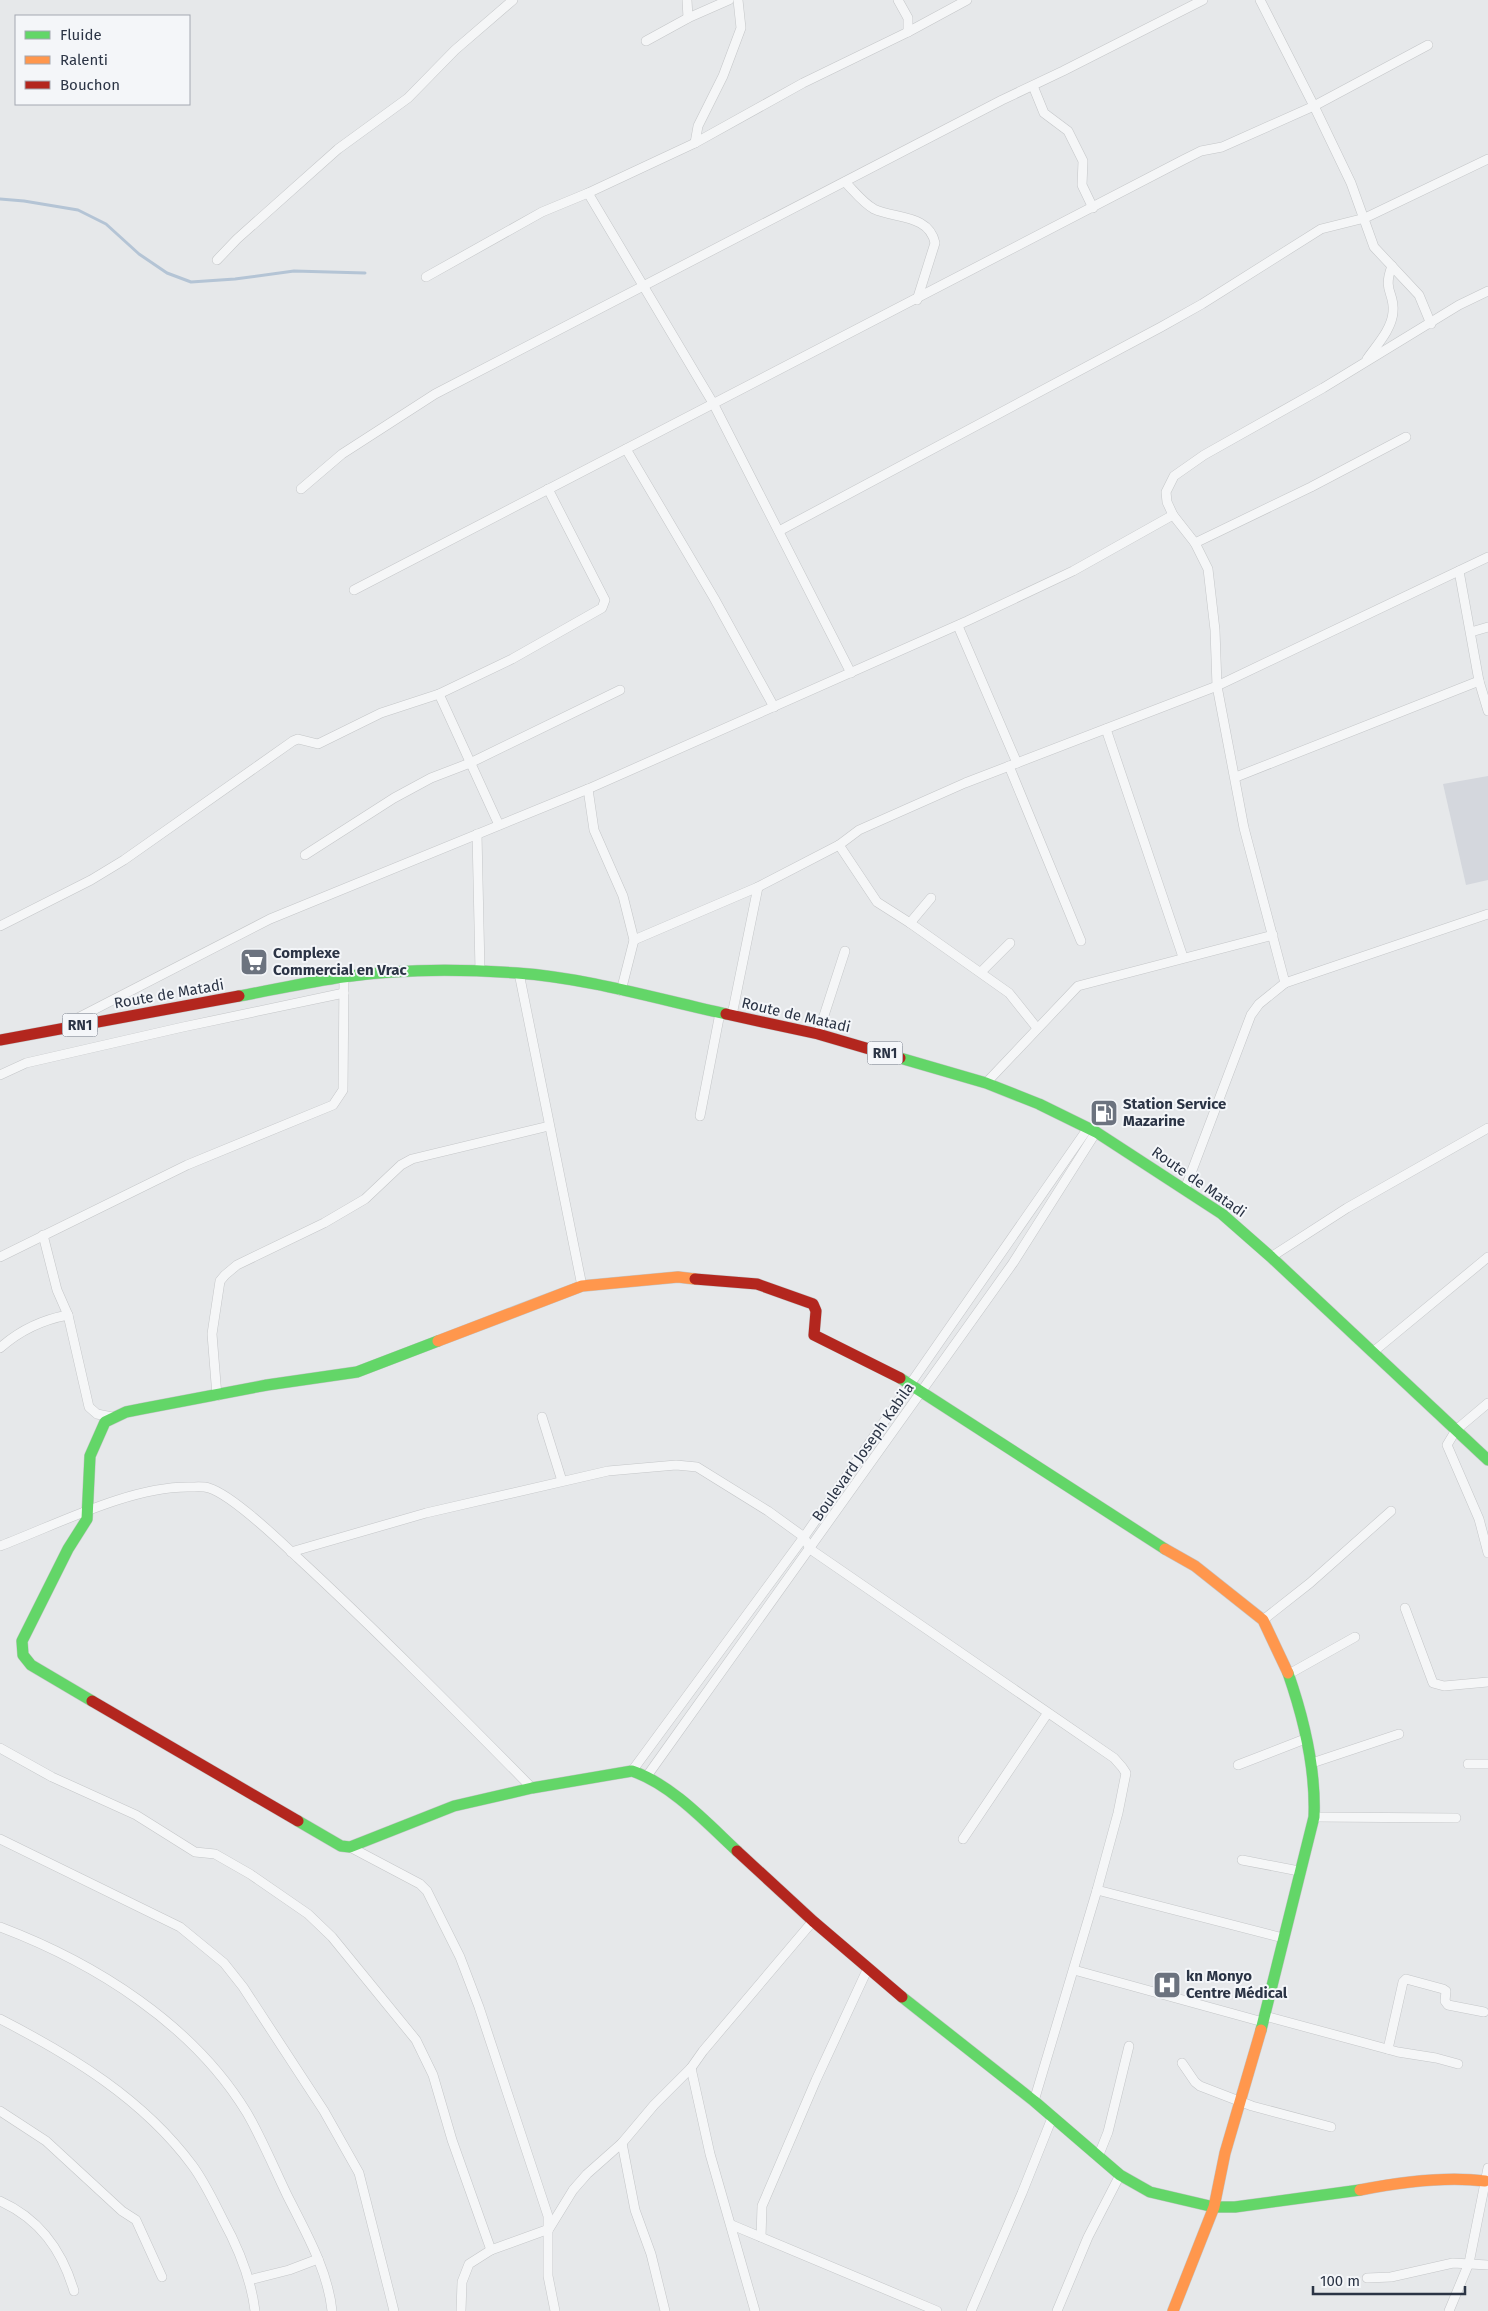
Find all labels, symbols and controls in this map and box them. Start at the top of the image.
legend [15,15,190,105]
text: Fluide [60,26,102,44]
text: Ralenti [60,51,108,69]
text: Bouchon [60,76,120,94]
place label: Complexe Commercial en Vrac [273,944,407,979]
supermarket icon: Complexe Commercial en Vrac [239,947,269,977]
street label: Route de Matadi [113,975,225,1013]
street label: Route de Matadi [740,994,852,1036]
road number: RN1 [62,1014,98,1036]
road number: RN1 [868,1042,902,1064]
place label: Station Service Mazarine [1123,1095,1226,1130]
fuel station icon: Station Service Mazarine [1089,1098,1119,1128]
street label: Route de Matadi [1148,1143,1250,1221]
street label: Boulevard Joseph Kabila [808,1379,918,1525]
place label: kn Monyo Centre Médical [1186,1967,1288,2002]
hospital icon: kn Monyo Centre Médical [1152,1970,1182,2000]
scale bar [1313,2264,1466,2296]
text: 100 m [1320,2272,1360,2290]

